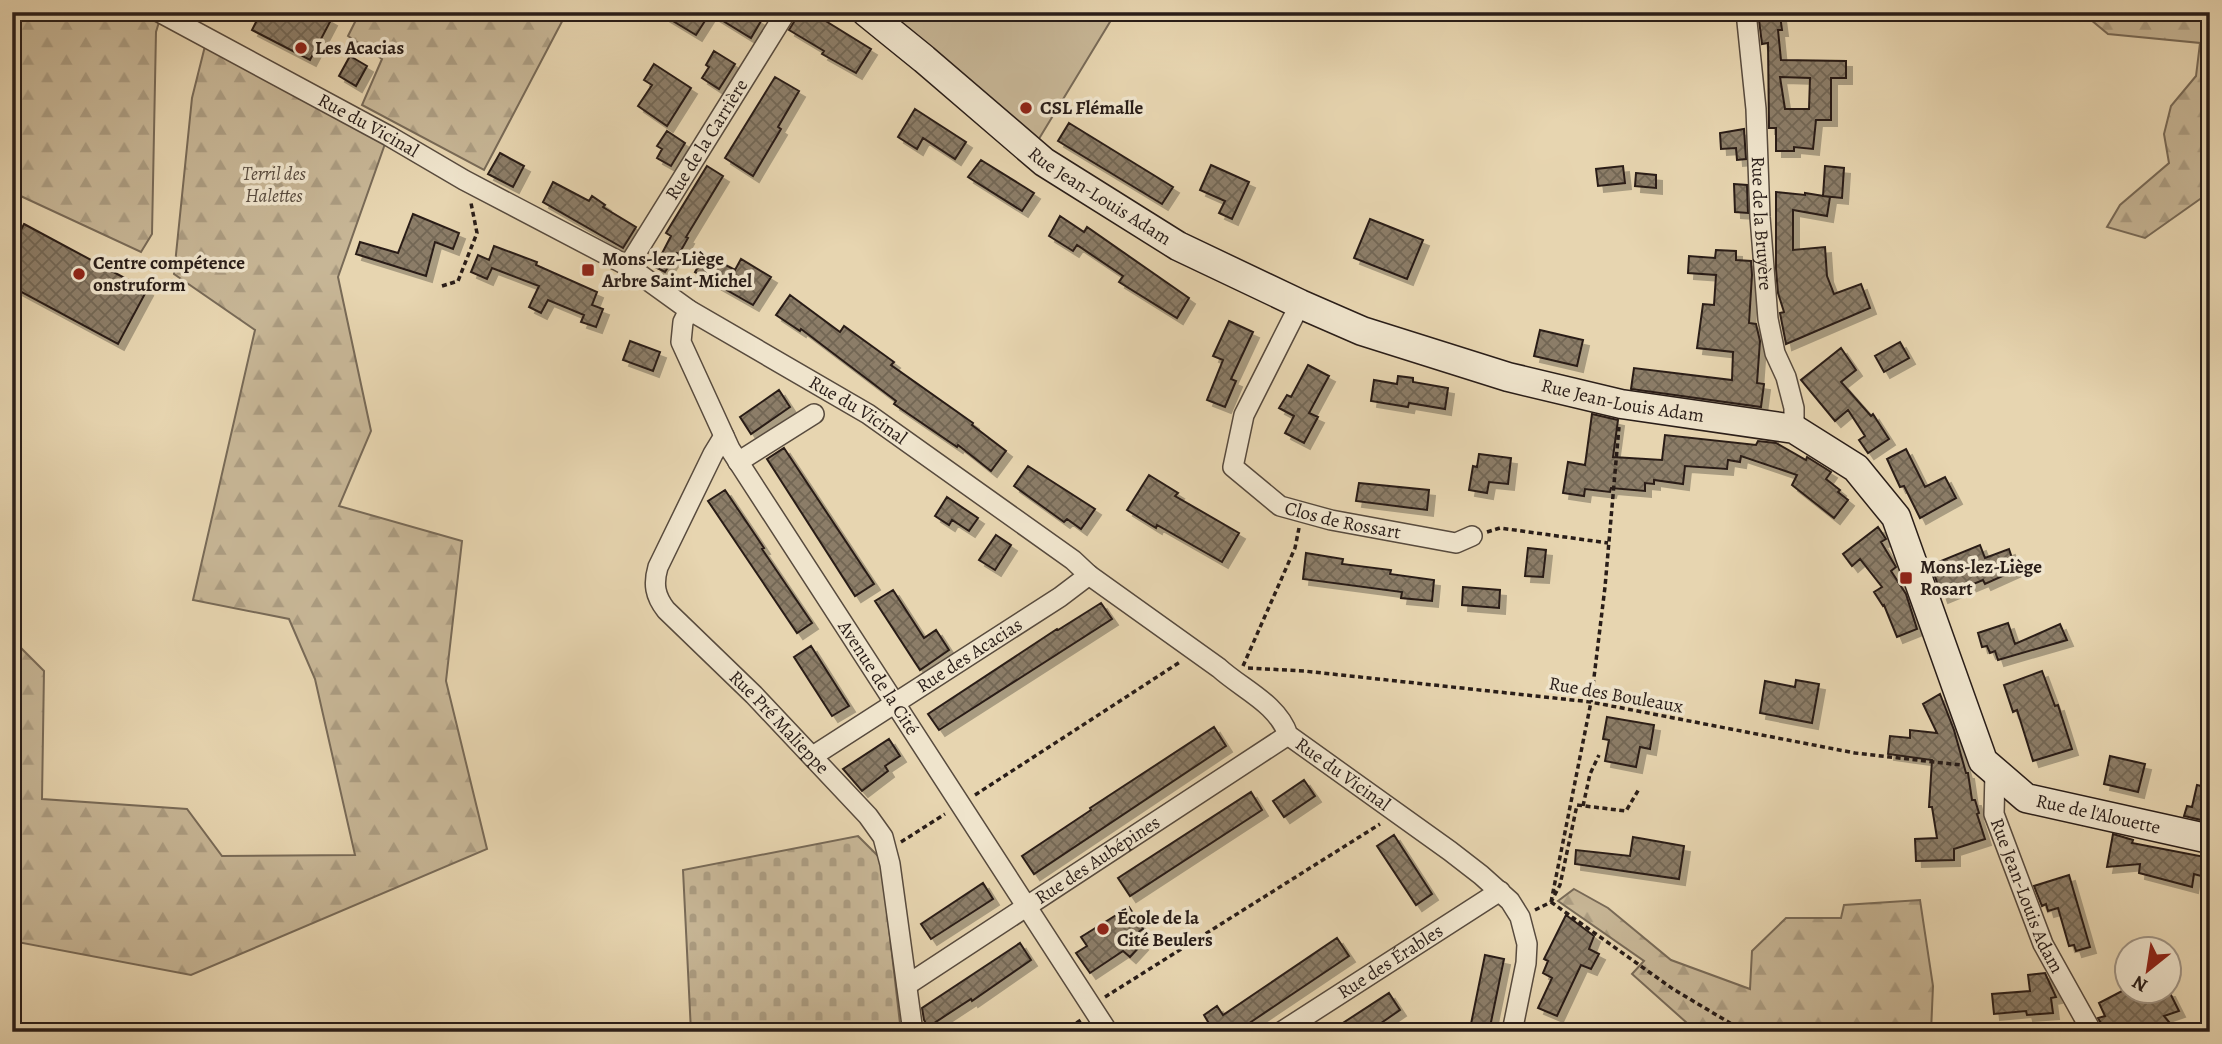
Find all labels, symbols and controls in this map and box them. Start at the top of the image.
place label: Les Acacias [315,35,405,61]
marker: Les Acacias [293,40,309,56]
street label: Rue de la Carrière [659,74,754,205]
street label: Rue du Vicinal [313,87,424,164]
place label: CSL Flémalle [1040,95,1143,121]
marker: CSL Flémalle [1018,100,1034,116]
street label: Rue Jean-Louis Adam [1022,141,1176,252]
street label: Rue de la Bruyère [1745,156,1779,291]
park label: Terril des Halettes [242,161,306,209]
place label: Mons-lez-Liège Arbre Saint-Michel [601,246,752,294]
place label: Centre compétence onstruform [93,250,245,298]
marker: Mons-lez-Liège Arbre Saint-Michel [580,262,596,278]
marker: Centre compétence onstruform [71,266,87,282]
street label: Rue du Vicinal [804,369,913,451]
street label: Rue Jean-Louis Adam [1539,372,1706,429]
street label: Clos de Rossart [1282,495,1403,546]
place label: Mons-lez-Liège Rosart [1920,554,2042,602]
marker: Mons-lez-Liège Rosart [1898,570,1914,586]
street label: Rue des Acacias [911,612,1027,699]
street label: Avenue de la Cité [831,615,925,740]
street label: Rue Pré Malieppe [723,664,835,780]
street label: Rue des Bouleaux [1547,670,1685,720]
street label: Rue du Vicinal [1290,731,1396,817]
street label: Rue de l'Alouette [2033,788,2163,841]
street label: Rue des Aubépines [1030,809,1165,911]
street label: Rue Jean-Louis Adam [1984,814,2070,978]
place label: École de la Cité Beulers [1117,905,1213,953]
street label: Rue des Érables [1332,918,1448,1005]
marker: École de la Cité Beulers [1095,921,1111,937]
north arrow [2114,936,2184,1006]
text: N [2127,969,2152,999]

